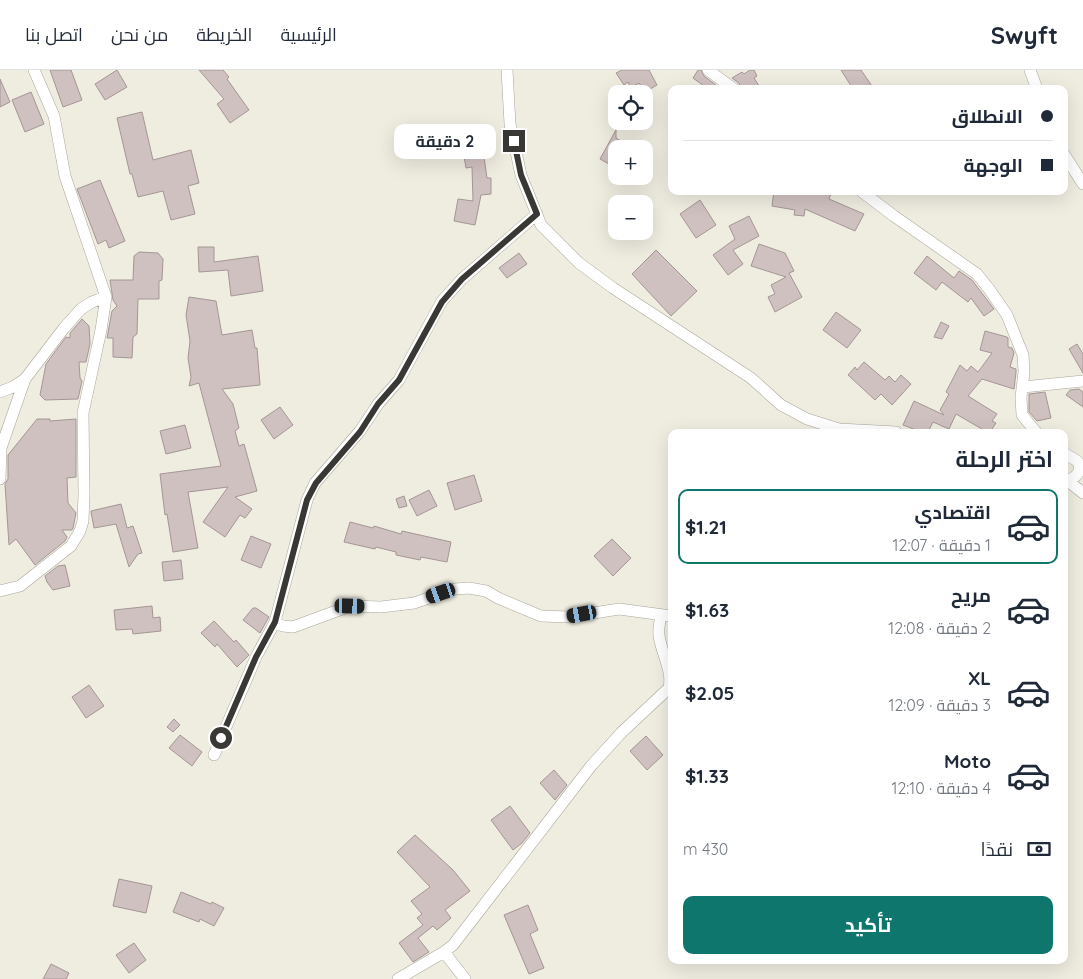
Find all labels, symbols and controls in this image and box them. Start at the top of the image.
text: Swyft [991,20,1058,50]
text: اتصل بنا [25,23,83,46]
text: من نحن [111,23,168,46]
text: الخريطة [196,23,252,46]
text: الرئيسية [280,23,337,46]
map controls [608,85,653,240]
button: locate [608,85,653,130]
text: الانطلاق [952,104,1023,128]
callout: 2 دقيقة [394,124,496,158]
route end [503,130,525,152]
text: 2 دقيقة [416,131,474,151]
button: + [608,140,653,185]
text: الوجهة [963,153,1023,177]
button: − [608,195,653,240]
text: اختر الرحلة [955,445,1053,473]
text: اقتصادي [915,500,991,524]
icon: car [1006,504,1051,549]
text: $1.21 [685,515,727,539]
text: 1 دقيقة · 12:07 [893,535,991,555]
car [424,581,457,605]
text: مريح [951,583,991,607]
icon: car [1006,587,1051,632]
car [334,598,365,614]
text: $1.63 [685,598,729,622]
car [565,604,598,624]
text: 2 دقيقة · 12:08 [888,618,991,638]
text: XL [968,666,991,690]
icon: car [1006,670,1051,715]
text: $2.05 [685,681,735,705]
text: 3 دقيقة · 12:09 [889,695,991,715]
route start [210,727,232,749]
text: Moto [944,749,991,773]
icon: car [1006,753,1051,798]
text: $1.33 [685,764,729,788]
text: 4 دقيقة · 12:10 [892,778,991,798]
icon: cash [1025,835,1053,863]
text: نقدًا [981,837,1013,861]
text: 430 m [683,839,728,859]
button: تأكيد [683,896,1053,954]

